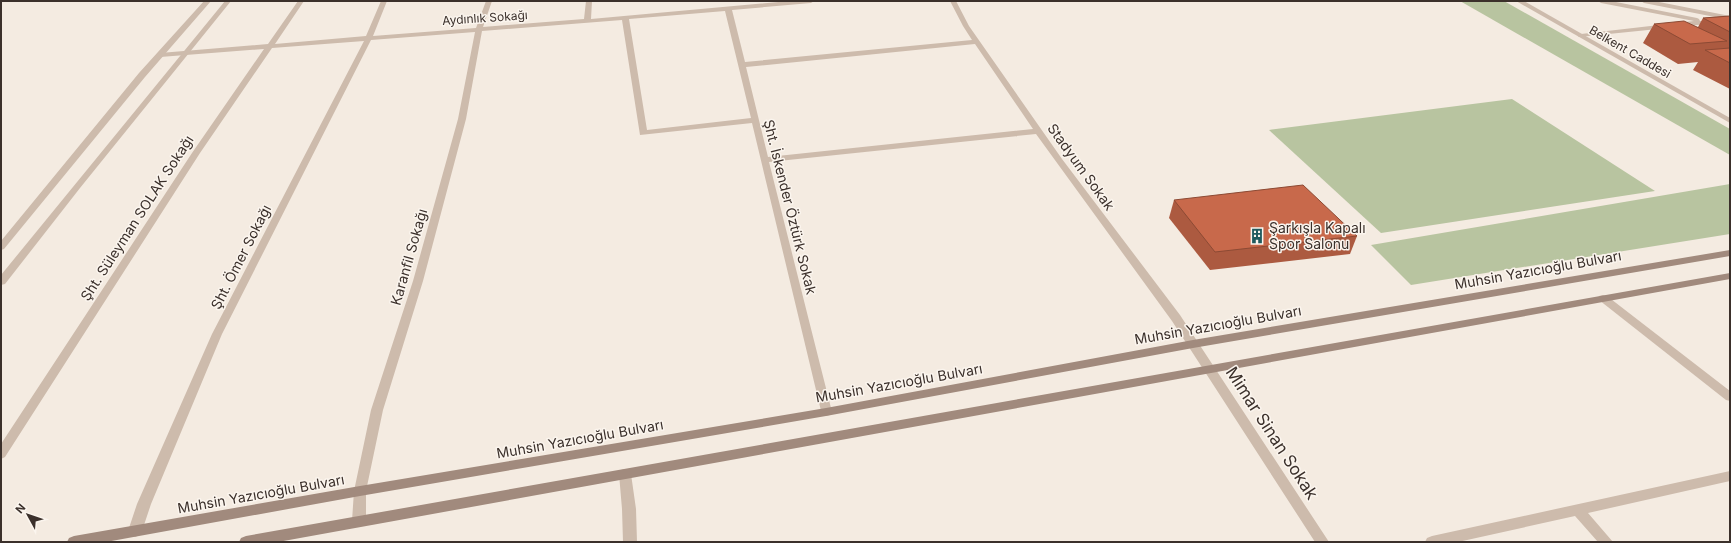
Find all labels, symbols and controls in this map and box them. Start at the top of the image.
street label: Aydınlık Sokağı [442,7,528,28]
street label: Belkent Caddesi [1587,22,1674,81]
street label: Şht. İskender Öztürk Sokak [760,118,821,296]
street label: Stadyum Sokak [1044,120,1119,214]
street label: Şht. Süleyman SOLAK Sokağı [77,132,197,304]
street label: Şht. Ömer Sokağı [207,202,274,312]
street label: Karanfil Sokağı [387,207,430,307]
place label: Şarkışla Kapalı Spor Salonu [1269,219,1366,252]
building icon: Şarkışla Kapalı Spor Salonu [1248,227,1266,245]
street label: Muhsin Yazıcıoğlu Bulvarı [1453,246,1623,293]
street label: Muhsin Yazıcıoğlu Bulvarı [1133,301,1303,348]
street label: Muhsin Yazıcıoğlu Bulvarı [814,359,984,406]
street label: Mimar Sinan Sokak [1222,363,1323,504]
street label: Muhsin Yazıcıoğlu Bulvarı [495,415,665,462]
street label: Muhsin Yazıcıoğlu Bulvarı [176,470,346,517]
north arrow [8,495,48,535]
text: N [12,501,28,516]

